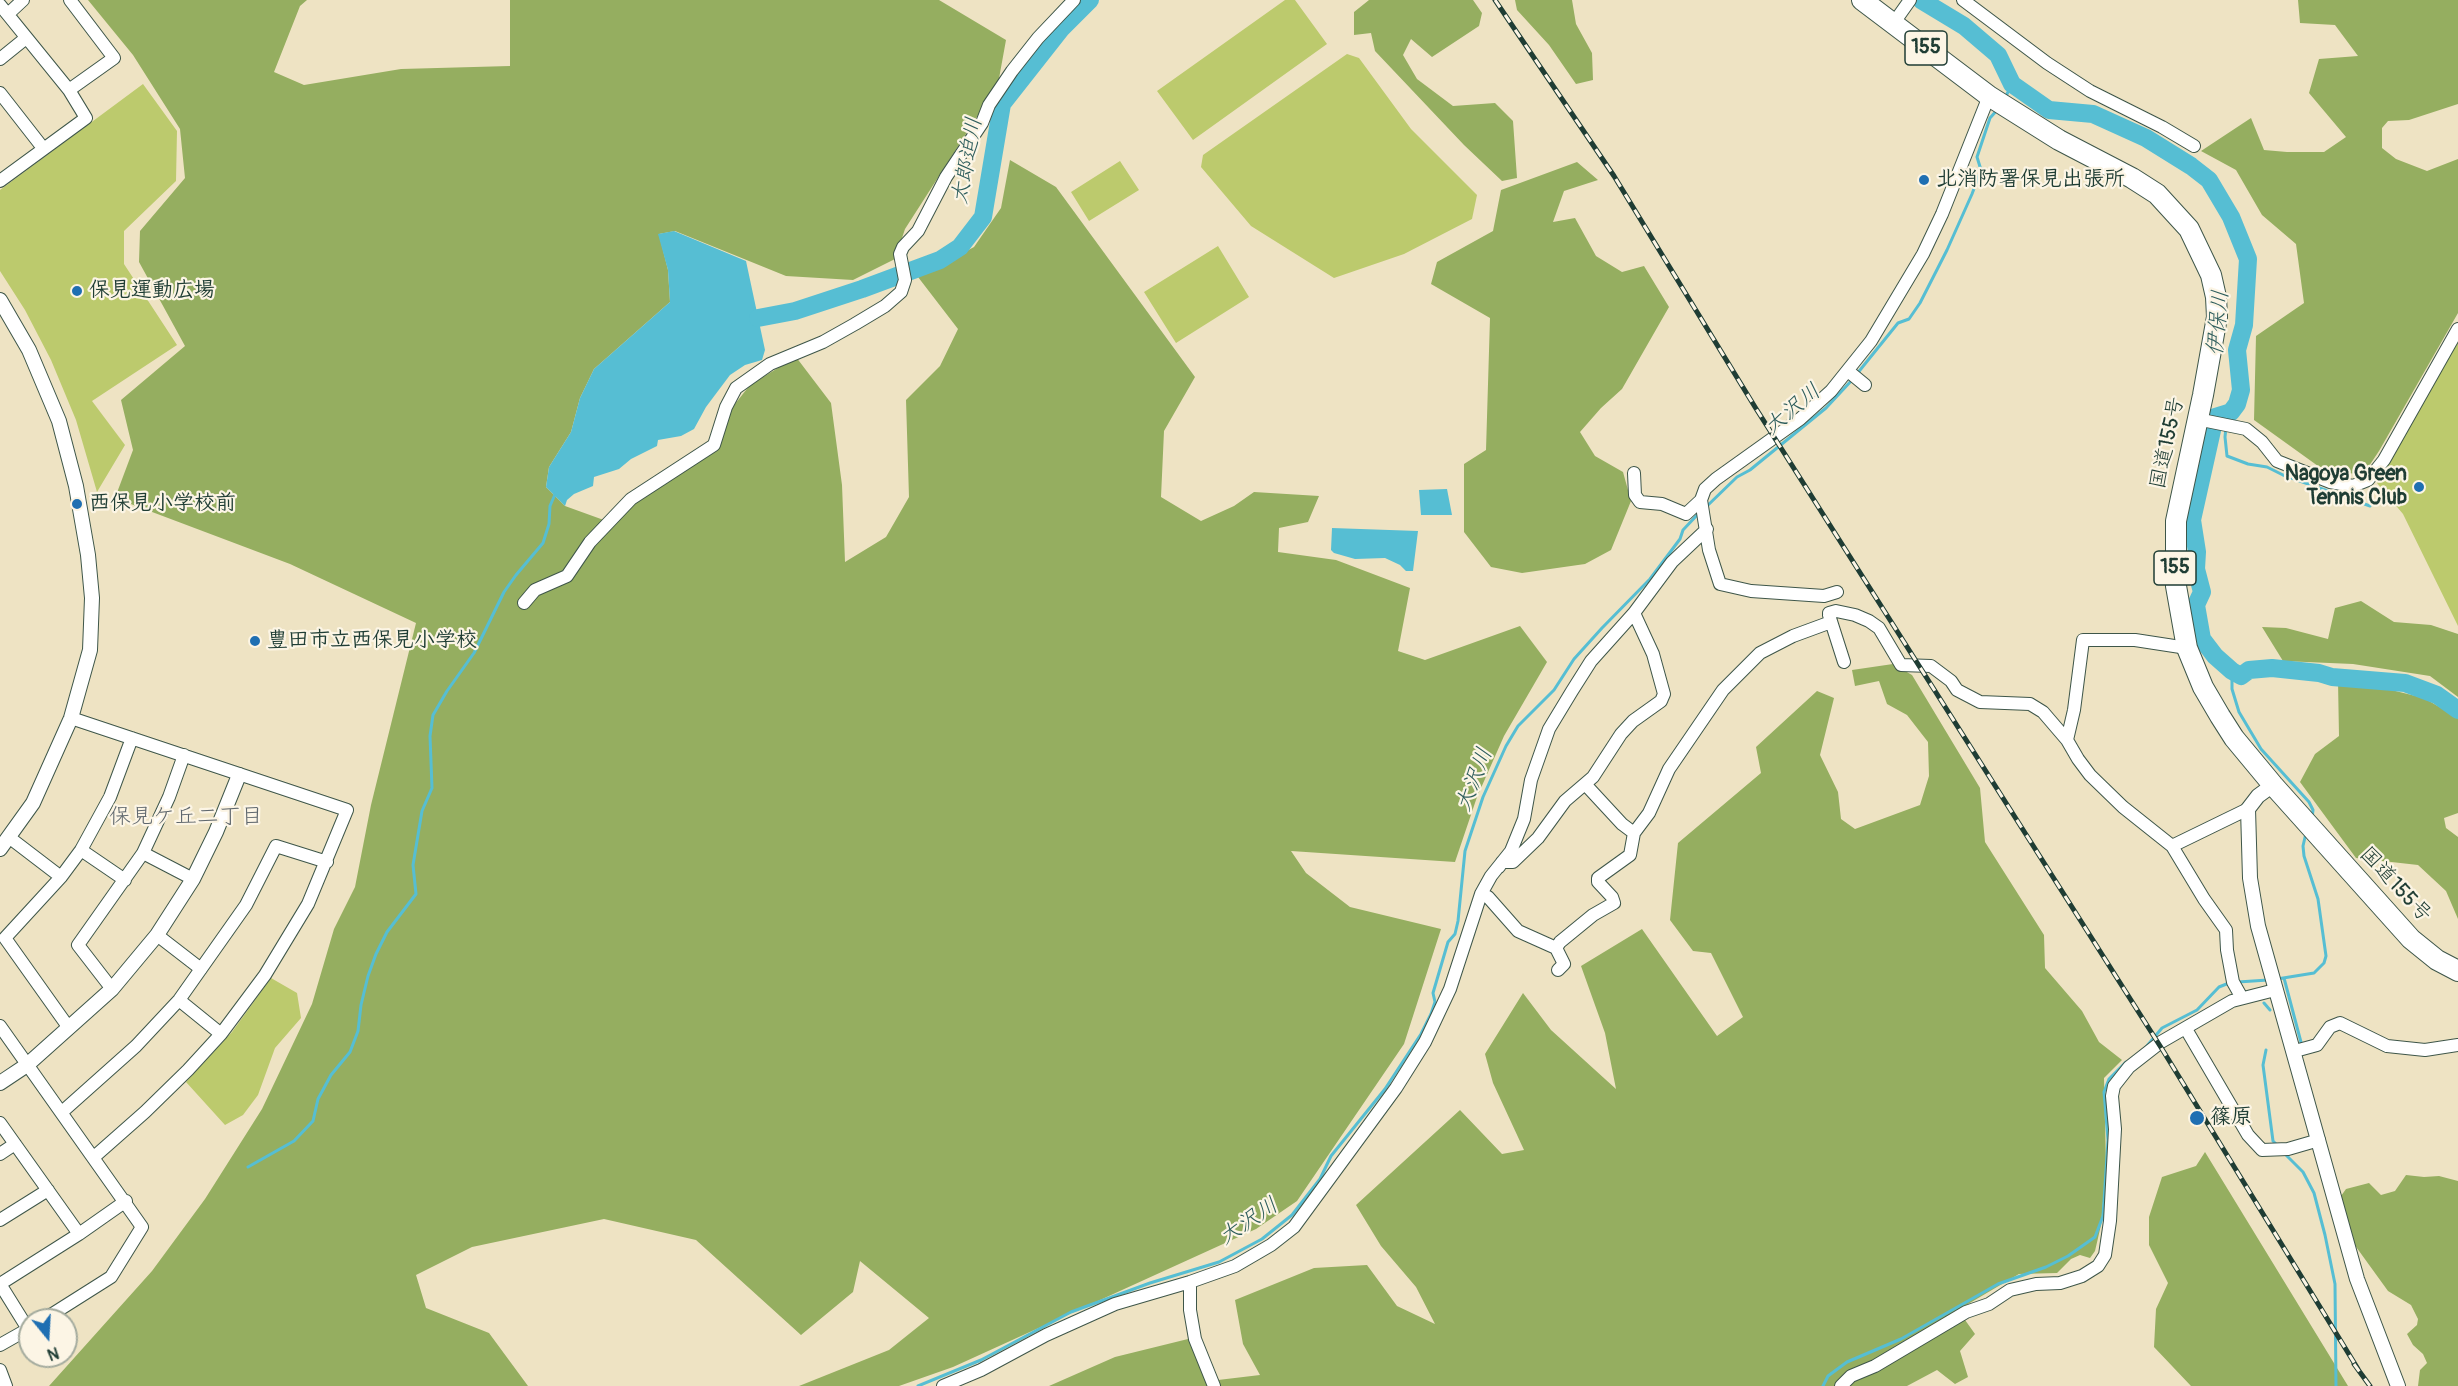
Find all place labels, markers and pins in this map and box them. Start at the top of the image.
place label: 北消防署保見出張所 [1936,167,2125,193]
marker: 北消防署保見出張所 [1917,173,1931,187]
place label: 保見運動広場 [89,278,215,304]
marker: 保見運動広場 [70,284,84,298]
place label: Nagoya Green Tennis Club [2285,462,2407,512]
marker: Nagoya Green Tennis Club [2412,480,2426,494]
place label: 西保見小学校前 [89,491,236,517]
marker: 西保見小学校前 [70,497,84,511]
place label: 豊田市立西保見小学校 [267,628,477,654]
marker: 豊田市立西保見小学校 [248,634,262,648]
place label: 篠原 [2210,1105,2252,1131]
marker: 篠原 [2188,1109,2206,1127]

